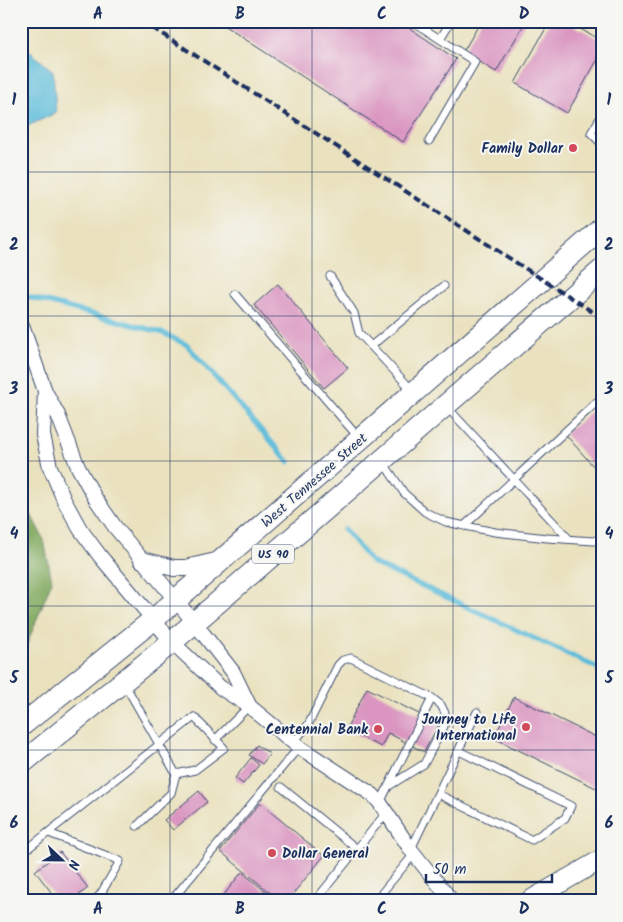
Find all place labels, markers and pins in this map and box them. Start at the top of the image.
place label: Family Dollar [481,138,564,160]
marker: Family Dollar [567,142,579,154]
place label: Journey to Life International [421,709,516,747]
place label: Centennial Bank [266,719,369,741]
marker: Journey to Life International [520,721,532,733]
marker: Centennial Bank [372,723,384,735]
place label: Dollar General [282,843,369,865]
marker: Dollar General [266,847,278,859]

